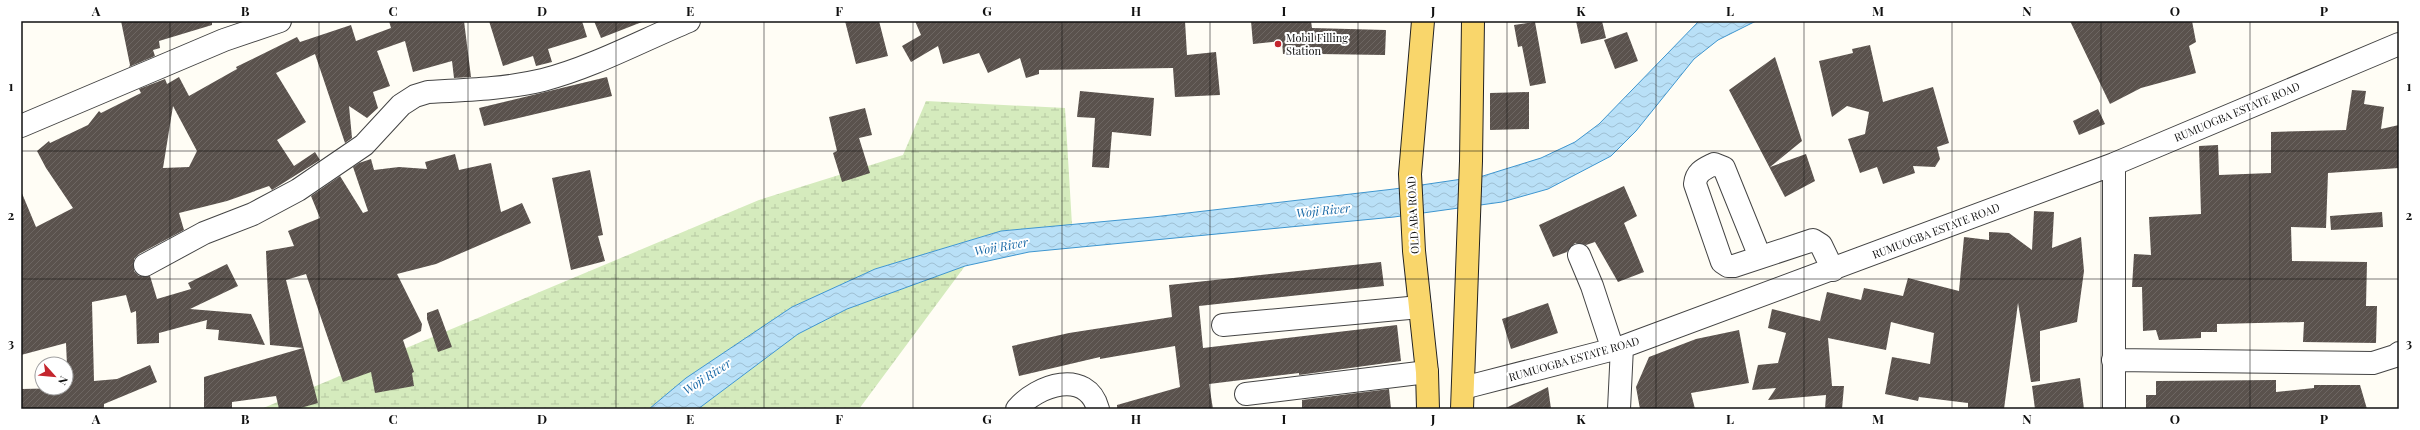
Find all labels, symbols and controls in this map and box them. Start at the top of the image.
text: A [91,2,101,19]
text: B [241,2,250,19]
text: C [388,2,398,19]
text: D [537,2,547,19]
text: E [686,2,694,19]
text: F [835,2,843,19]
text: G [982,2,992,19]
text: H [1131,2,1141,19]
text: I [1282,2,1287,19]
text: J [1430,2,1436,19]
text: K [1576,2,1586,19]
text: L [1726,2,1734,19]
text: M [1872,2,1884,19]
text: N [2022,2,2032,19]
text: O [2170,2,2180,19]
text: P [2320,2,2329,19]
place label: Mobil Filling Station [1286,30,1348,58]
marker: Mobil Filling Station [1273,39,1283,49]
text: 1 [9,77,14,94]
text: 1 [2407,77,2412,94]
street label: RUMUOGBA ESTATE ROAD [2172,78,2302,145]
street label: OLD ABA ROAD [1403,176,1422,254]
water label: Woji River [1295,199,1352,221]
street label: RUMUOGBA ESTATE ROAD [1870,199,2002,262]
text: 2 [8,206,15,223]
text: 2 [2406,206,2413,223]
water label: Woji River [973,233,1030,259]
street label: RUMUOGBA ESTATE ROAD [1507,333,1641,384]
text: 3 [8,334,14,351]
text: 3 [2406,334,2412,351]
water label: Woji River [679,354,734,398]
north arrow [34,356,74,396]
text: N [55,374,72,388]
text: A [91,410,101,427]
text: B [241,410,250,427]
text: C [388,410,398,427]
text: D [537,410,547,427]
text: E [686,410,694,427]
text: F [835,410,843,427]
text: G [982,410,992,427]
text: H [1131,410,1141,427]
text: I [1282,410,1287,427]
text: J [1430,410,1436,427]
text: K [1576,410,1586,427]
text: L [1726,410,1734,427]
text: M [1872,410,1884,427]
text: N [2022,410,2032,427]
text: O [2170,410,2180,427]
text: P [2320,410,2329,427]

